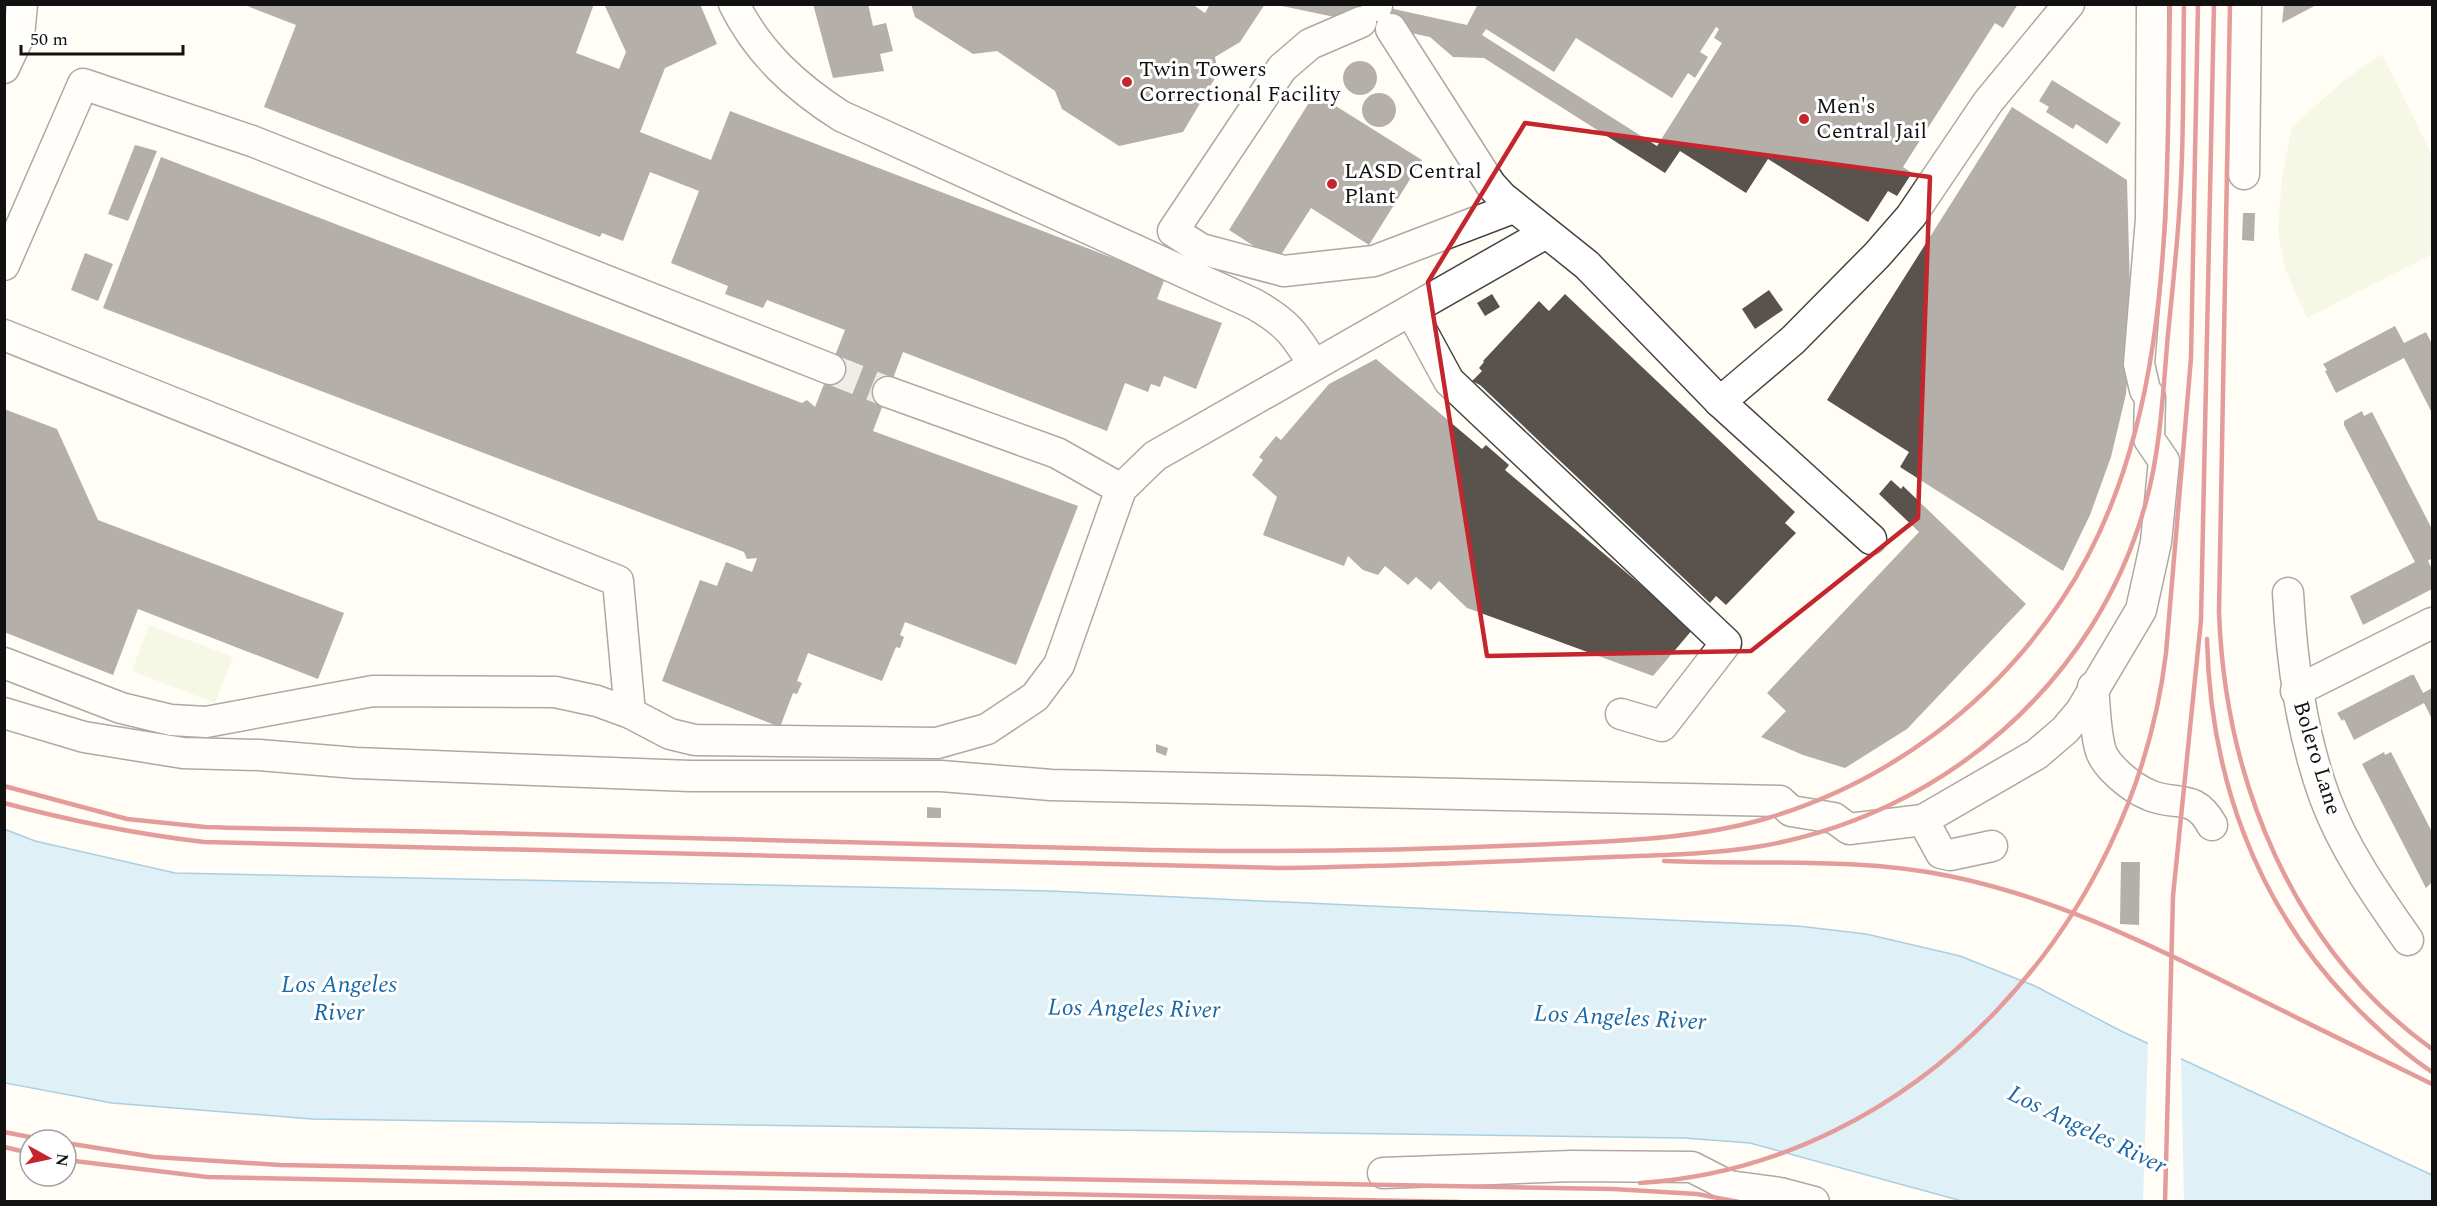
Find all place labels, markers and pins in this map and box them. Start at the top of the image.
place label: Twin Towers Correctional Facility [1139,53,1342,111]
marker: Twin Towers Correctional Facility [1120,75,1134,89]
place label: Men's Central Jail [1816,90,1927,148]
marker: Men's Central Jail [1797,112,1811,126]
place label: LASD Central Plant [1344,155,1482,213]
marker: LASD Central Plant [1325,177,1339,191]

